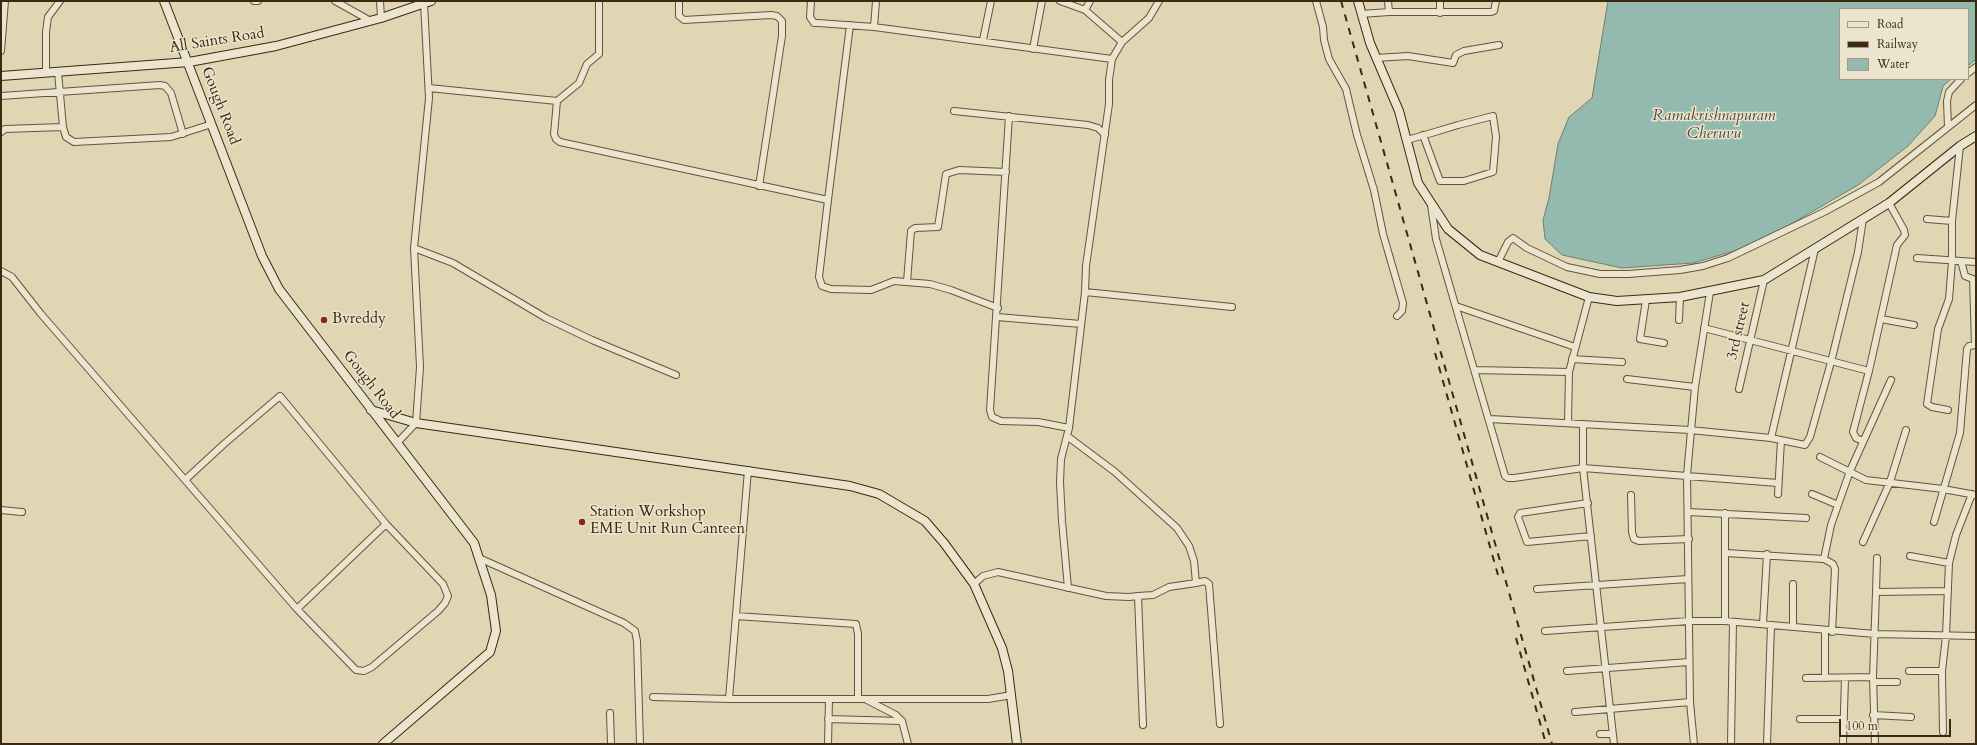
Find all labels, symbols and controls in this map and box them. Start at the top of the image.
legend [1839,8,1969,80]
text: Road [1877,16,1903,32]
street label: All Saints Road [168,25,266,57]
text: Railway [1877,36,1918,52]
text: Water [1877,56,1909,72]
street label: Gough Road [197,65,243,147]
water label: Ramakrishnapuram Cheruvu [1652,106,1776,144]
street label: 3rd street [1724,300,1754,362]
place label: Bvreddy [332,311,386,329]
marker: Bvreddy [319,315,329,325]
street label: Gough Road [339,347,403,423]
place label: Station Workshop EME Unit Run Canteen [590,504,745,539]
marker: Station Workshop EME Unit Run Canteen [577,517,587,527]
scale bar [1841,711,1953,737]
text: 100 m [1846,718,1878,734]

